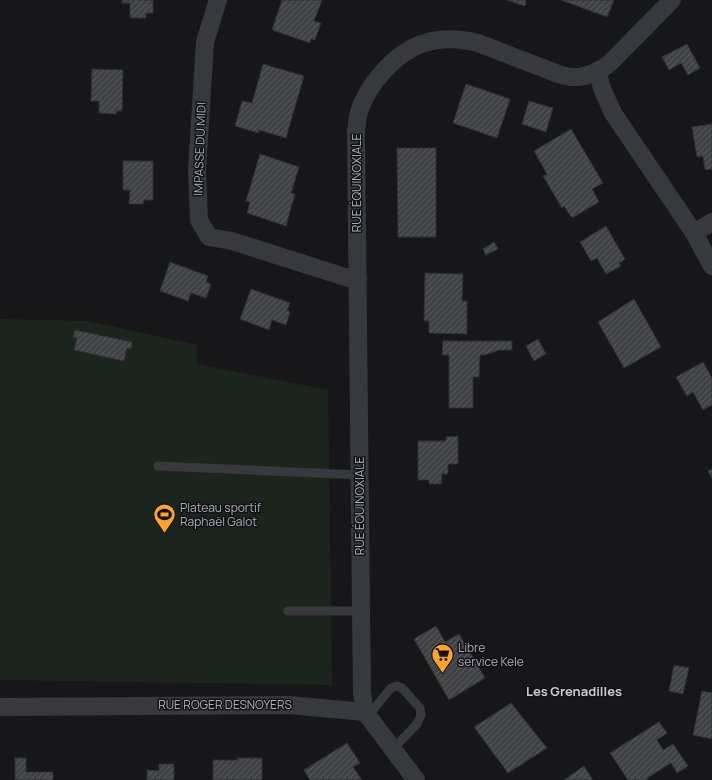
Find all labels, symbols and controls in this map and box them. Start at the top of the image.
street label: IMPASSE DU MIDI [189,102,210,196]
street label: RUE ÉQUINOXIALE [348,134,365,232]
street label: RUE ÉQUINOXIALE [351,457,368,555]
place label: Plateau sportif Raphaël Galot [180,499,262,530]
sports icon: Plateau sportif Raphaël Galot [152,502,178,535]
place label: Libre service Kele [458,639,524,670]
supermarket icon: Libre service Kele [430,642,456,675]
district label: Les Grenadilles [526,682,622,700]
street label: RUE ROGER DESNOYERS [158,696,292,713]

